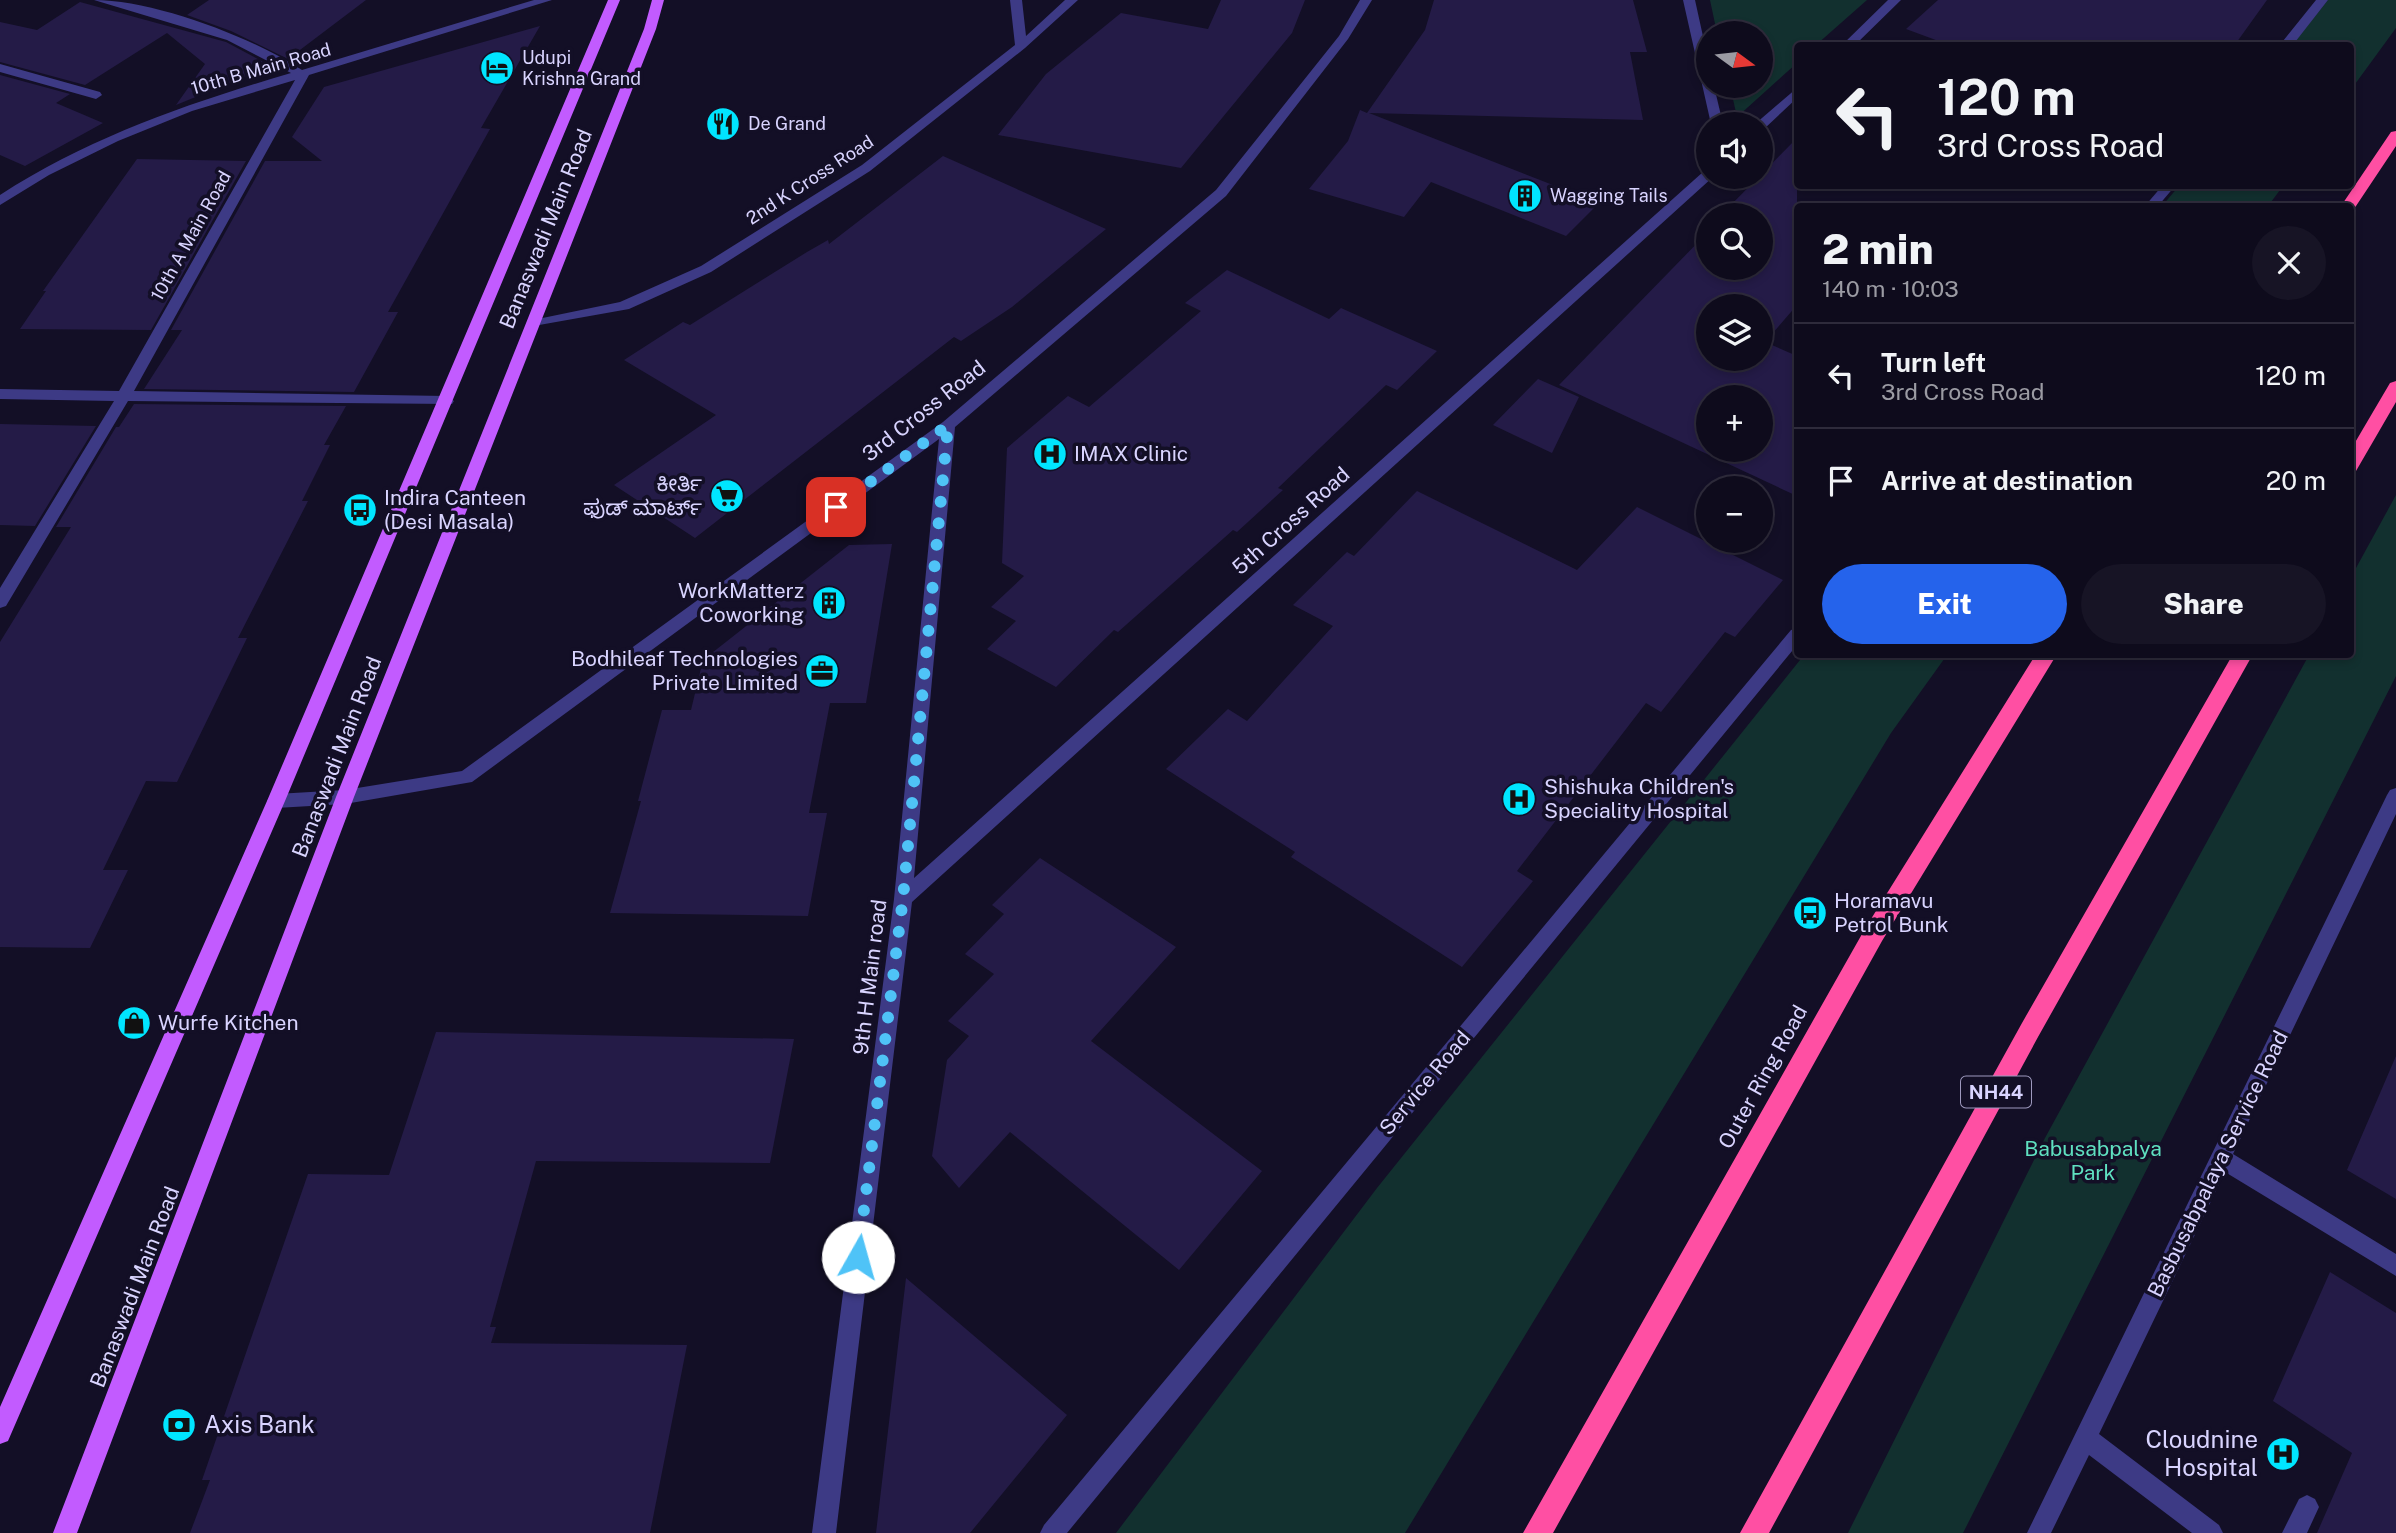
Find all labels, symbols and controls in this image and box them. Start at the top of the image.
north arrow [1696,21,1773,98]
map controls [1696,21,1773,553]
street label: 10th B Main Road [189,39,333,99]
place label: Udupi Krishna Grand [522,47,641,89]
hotel icon: Udupi Krishna Grand [478,49,516,87]
text: 120 m [1937,68,2076,126]
icon: left [1822,70,1913,161]
restaurant icon: De Grand [704,105,742,143]
button: sound [1696,112,1773,189]
place label: De Grand [748,113,826,134]
street label: Banaswadi Main Road [494,125,597,332]
text: 3rd Cross Road [1937,127,2164,164]
street label: 2nd K Cross Road [742,131,877,229]
street label: 10th A Main Road [146,167,235,304]
building icon: Wagging Tails [1506,177,1544,215]
place label: Wagging Tails [1550,185,1667,206]
button: search [1696,203,1773,280]
text: 2 min [1822,224,1934,273]
button: close [2252,226,2326,300]
text: 140 m · 10:03 [1822,275,1959,302]
button: layers [1696,294,1773,371]
text: Turn left [1881,347,1986,378]
street label: 3rd Cross Road [857,355,990,466]
icon: left [1822,357,1860,395]
text: 120 m [2255,360,2326,391]
text: 3rd Cross Road [1881,378,2044,405]
button: + [1696,385,1773,462]
hospital icon: IMAX Clinic [1031,435,1069,473]
place label: IMAX Clinic [1074,441,1188,466]
street label: 5th Cross Road [1227,461,1354,580]
icon: arrive [1822,462,1860,500]
text: Arrive at destination [1881,465,2133,496]
text: 20 m [2266,465,2326,496]
place label: ಕೀರ್ತಿ ಫುಡ್ ಮಾರ್ಟ್ [583,471,702,520]
button: − [1696,476,1773,553]
supermarket icon: ಕೀರ್ತಿ ಫುಡ್ ಮಾರ್ಟ್ [708,477,746,515]
pin [806,477,866,537]
place label: Indira Canteen (Desi Masala) [384,485,526,534]
icon: arrive [817,488,855,526]
bus stop icon: Indira Canteen (Desi Masala) [341,491,379,529]
button: Exit [1822,564,2067,644]
button: Share [2081,564,2326,644]
place label: WorkMatterz Coworking [678,578,804,627]
building icon: WorkMatterz Coworking [810,584,848,622]
place label: Bodhileaf Technologies Private Limited [571,646,798,695]
office icon: Bodhileaf Technologies Private Limited [803,652,841,690]
street label: Banaswadi Main Road [287,653,386,861]
place label: Shishuka Children's Speciality Hospital [1544,774,1734,823]
hospital icon: Shishuka Children's Speciality Hospital [1500,780,1538,818]
place label: Horamavu Petrol Bunk [1834,888,1949,937]
bus stop icon: Horamavu Petrol Bunk [1791,894,1829,932]
street label: 9th H Main road [848,898,891,1056]
street label: Outer Ring Road [1713,1001,1812,1153]
shop icon: Wurfe Kitchen [115,1004,153,1042]
place label: Wurfe Kitchen [158,1010,299,1035]
street label: Service Road [1374,1026,1475,1140]
street label: Basbusabpalaya Service Road [2142,1027,2293,1301]
road number: NH44 [1961,1076,2031,1108]
park label: Babusabpalya Park [2024,1136,2162,1185]
street label: Banaswadi Main Road [85,1183,184,1391]
position arrow [821,1220,895,1294]
bank icon: Axis Bank [160,1406,198,1444]
place label: Axis Bank [204,1410,315,1438]
place label: Cloudnine Hospital [2145,1425,2258,1481]
hospital icon: Cloudnine Hospital [2264,1435,2302,1473]

